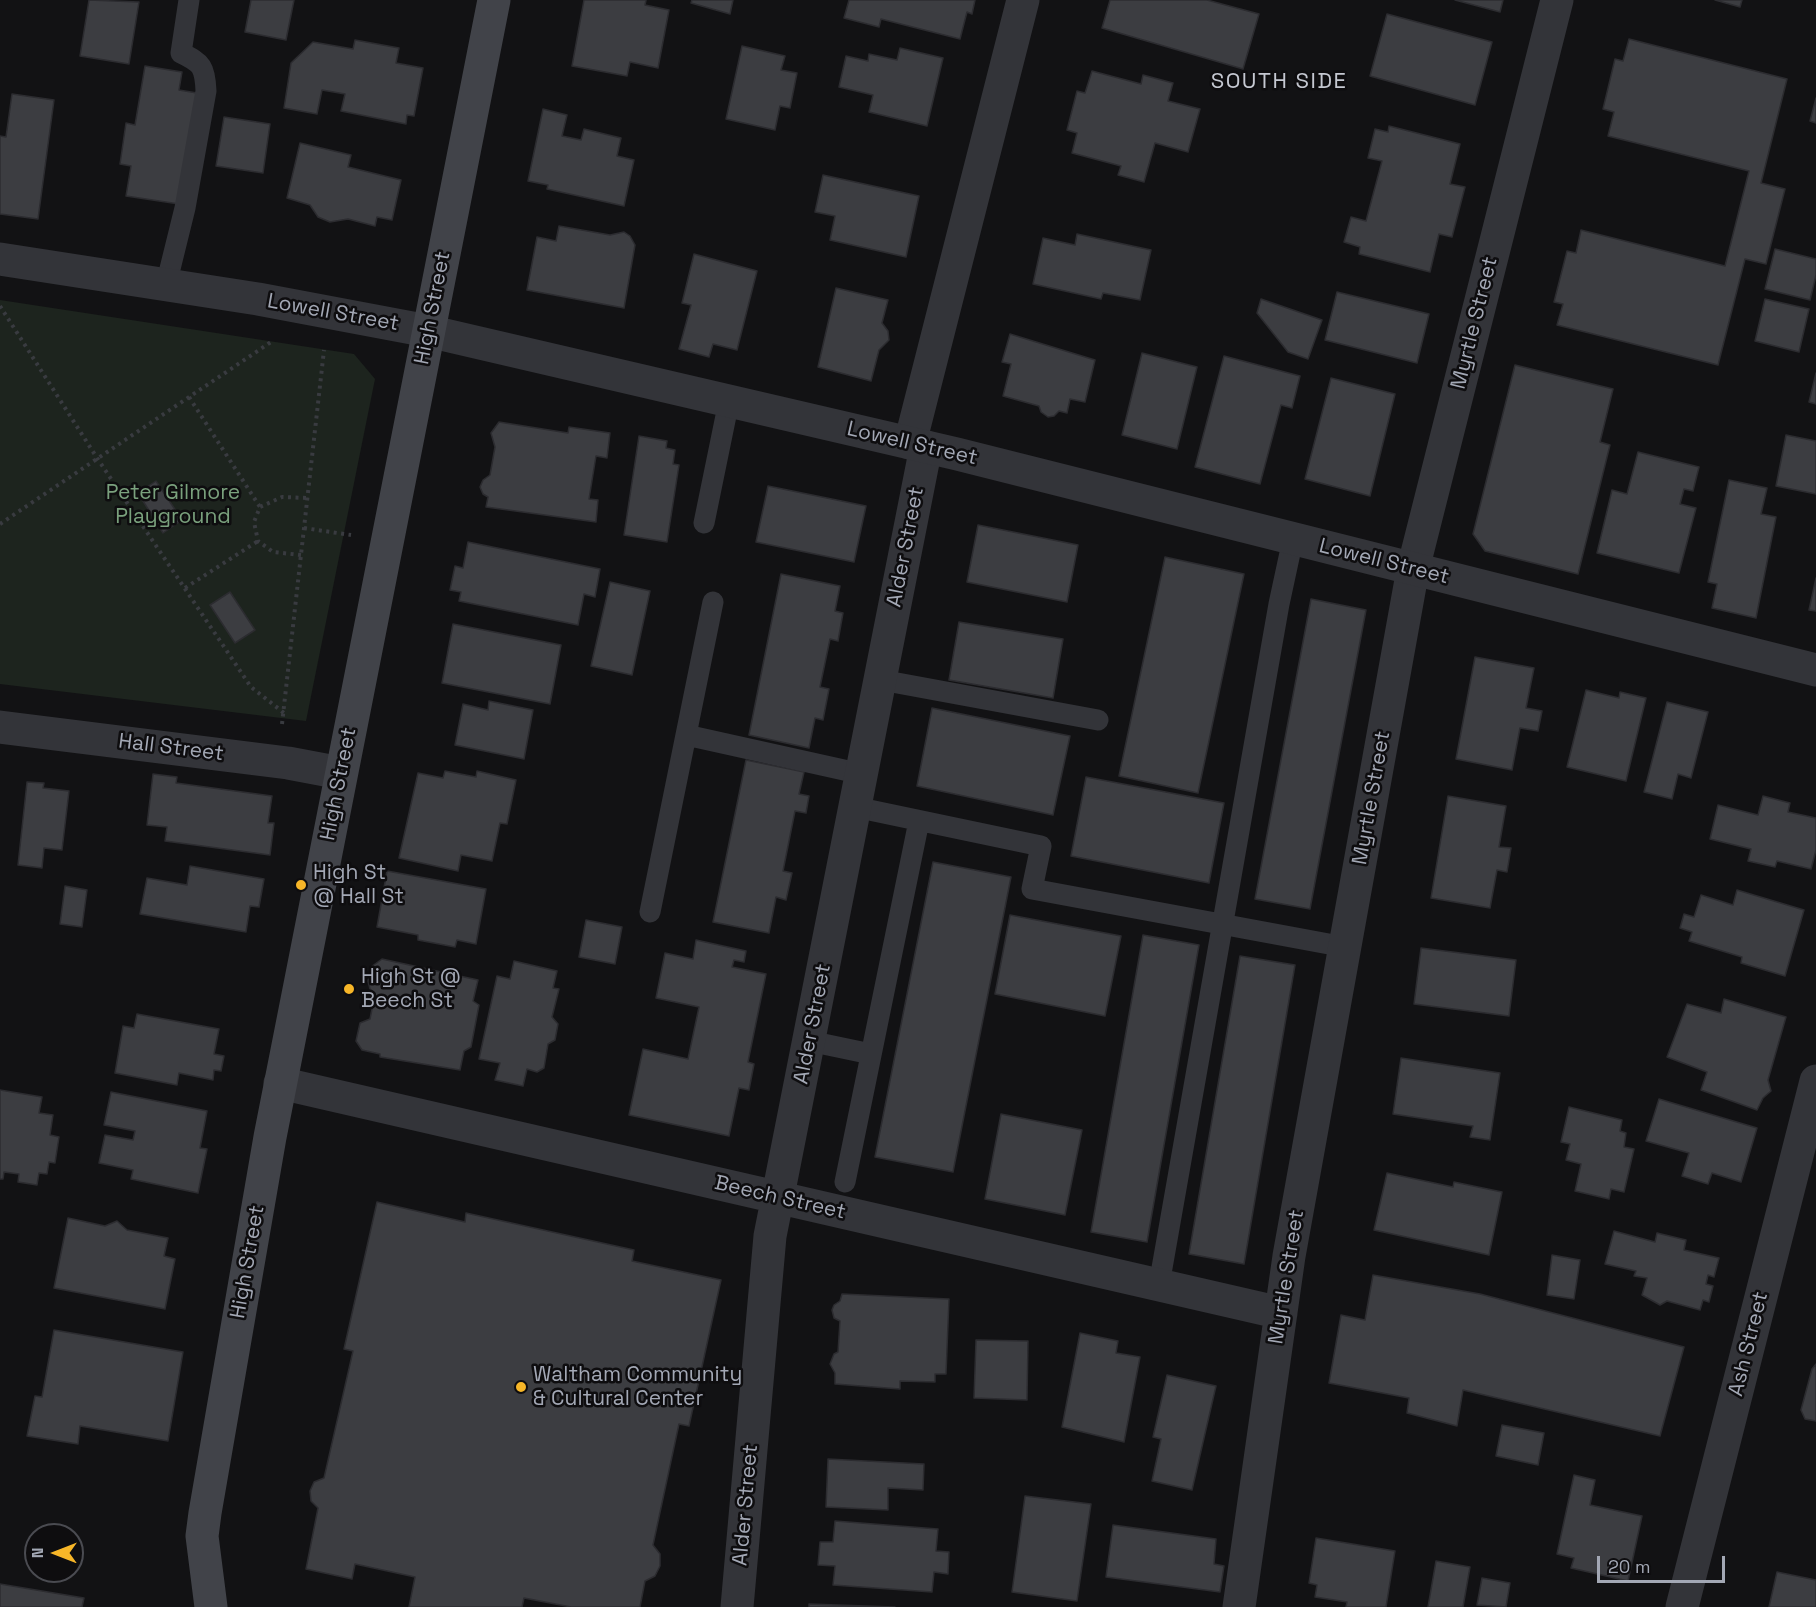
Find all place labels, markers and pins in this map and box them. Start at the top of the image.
place label: High St @ Hall St [313,860,404,910]
marker: High St @ Hall St [294,878,308,892]
place label: High St @ Beech St [361,964,461,1014]
marker: High St @ Beech St [342,982,356,996]
place label: Waltham Community & Cultural Center [533,1362,742,1412]
marker: Waltham Community & Cultural Center [514,1380,528,1394]

